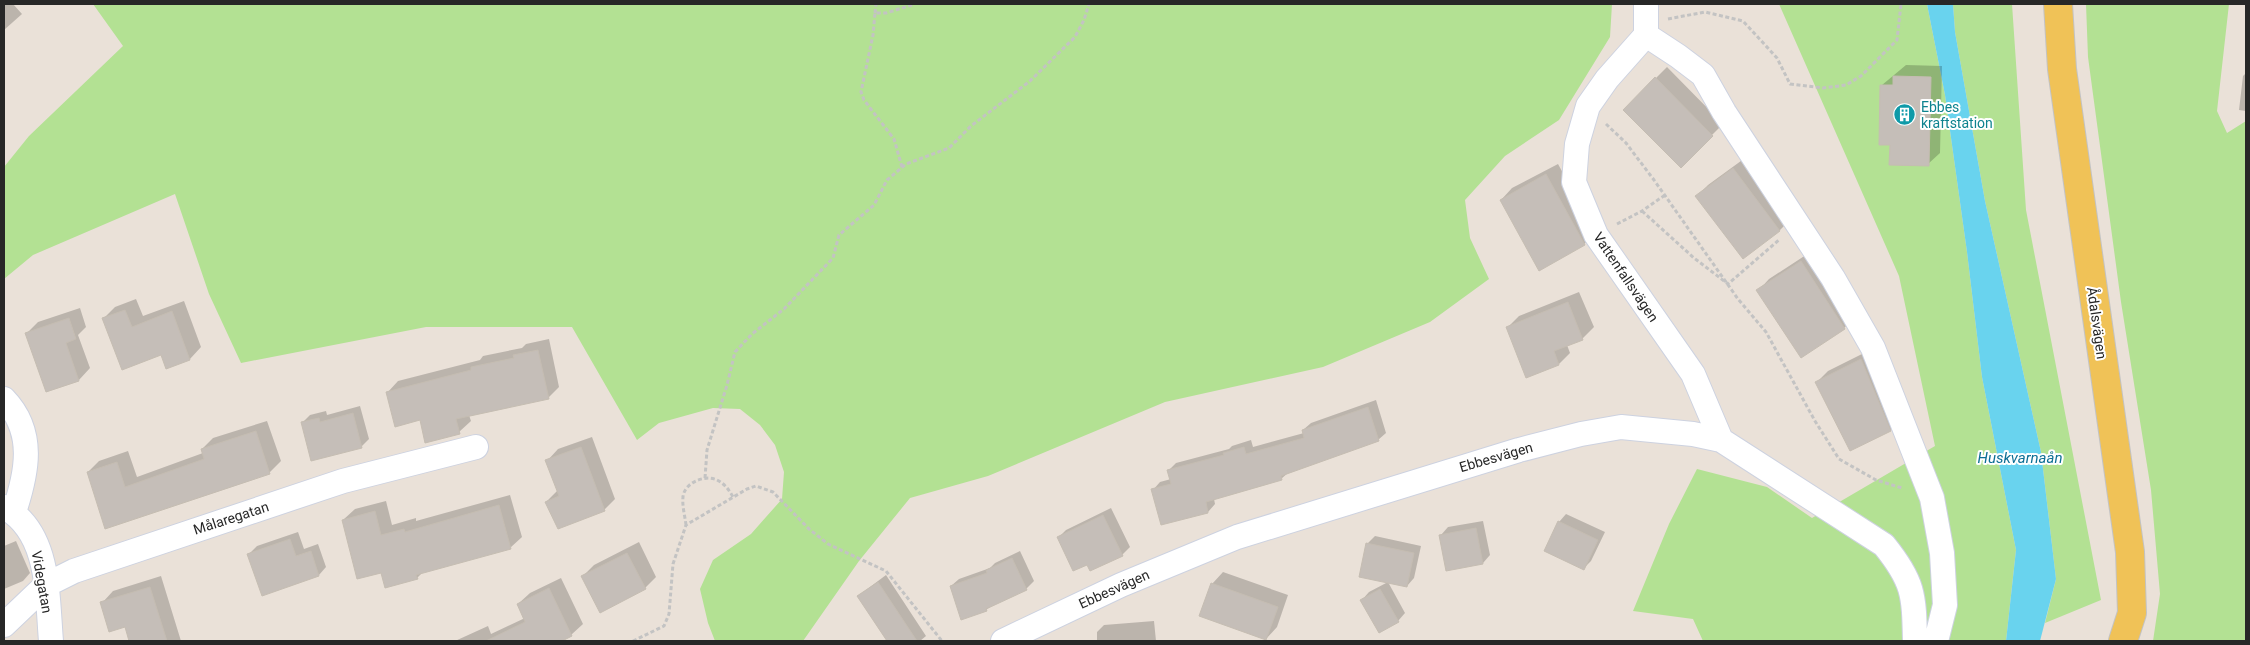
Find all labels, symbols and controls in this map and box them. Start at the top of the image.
place label: Ebbes kraftstation [1921,99,1993,131]
building icon: Ebbes kraftstation [1893,103,1917,127]
street label: Vattenfallsvägen [1590,229,1662,325]
street label: Ådalsvägen [2084,286,2111,360]
street label: Ebbesvägen [1457,439,1535,475]
water label: Huskvarnaån [1978,449,2062,467]
street label: Målaregatan [191,498,271,538]
street label: Videgatan [29,550,55,614]
street label: Ebbesvägen [1076,566,1152,612]

